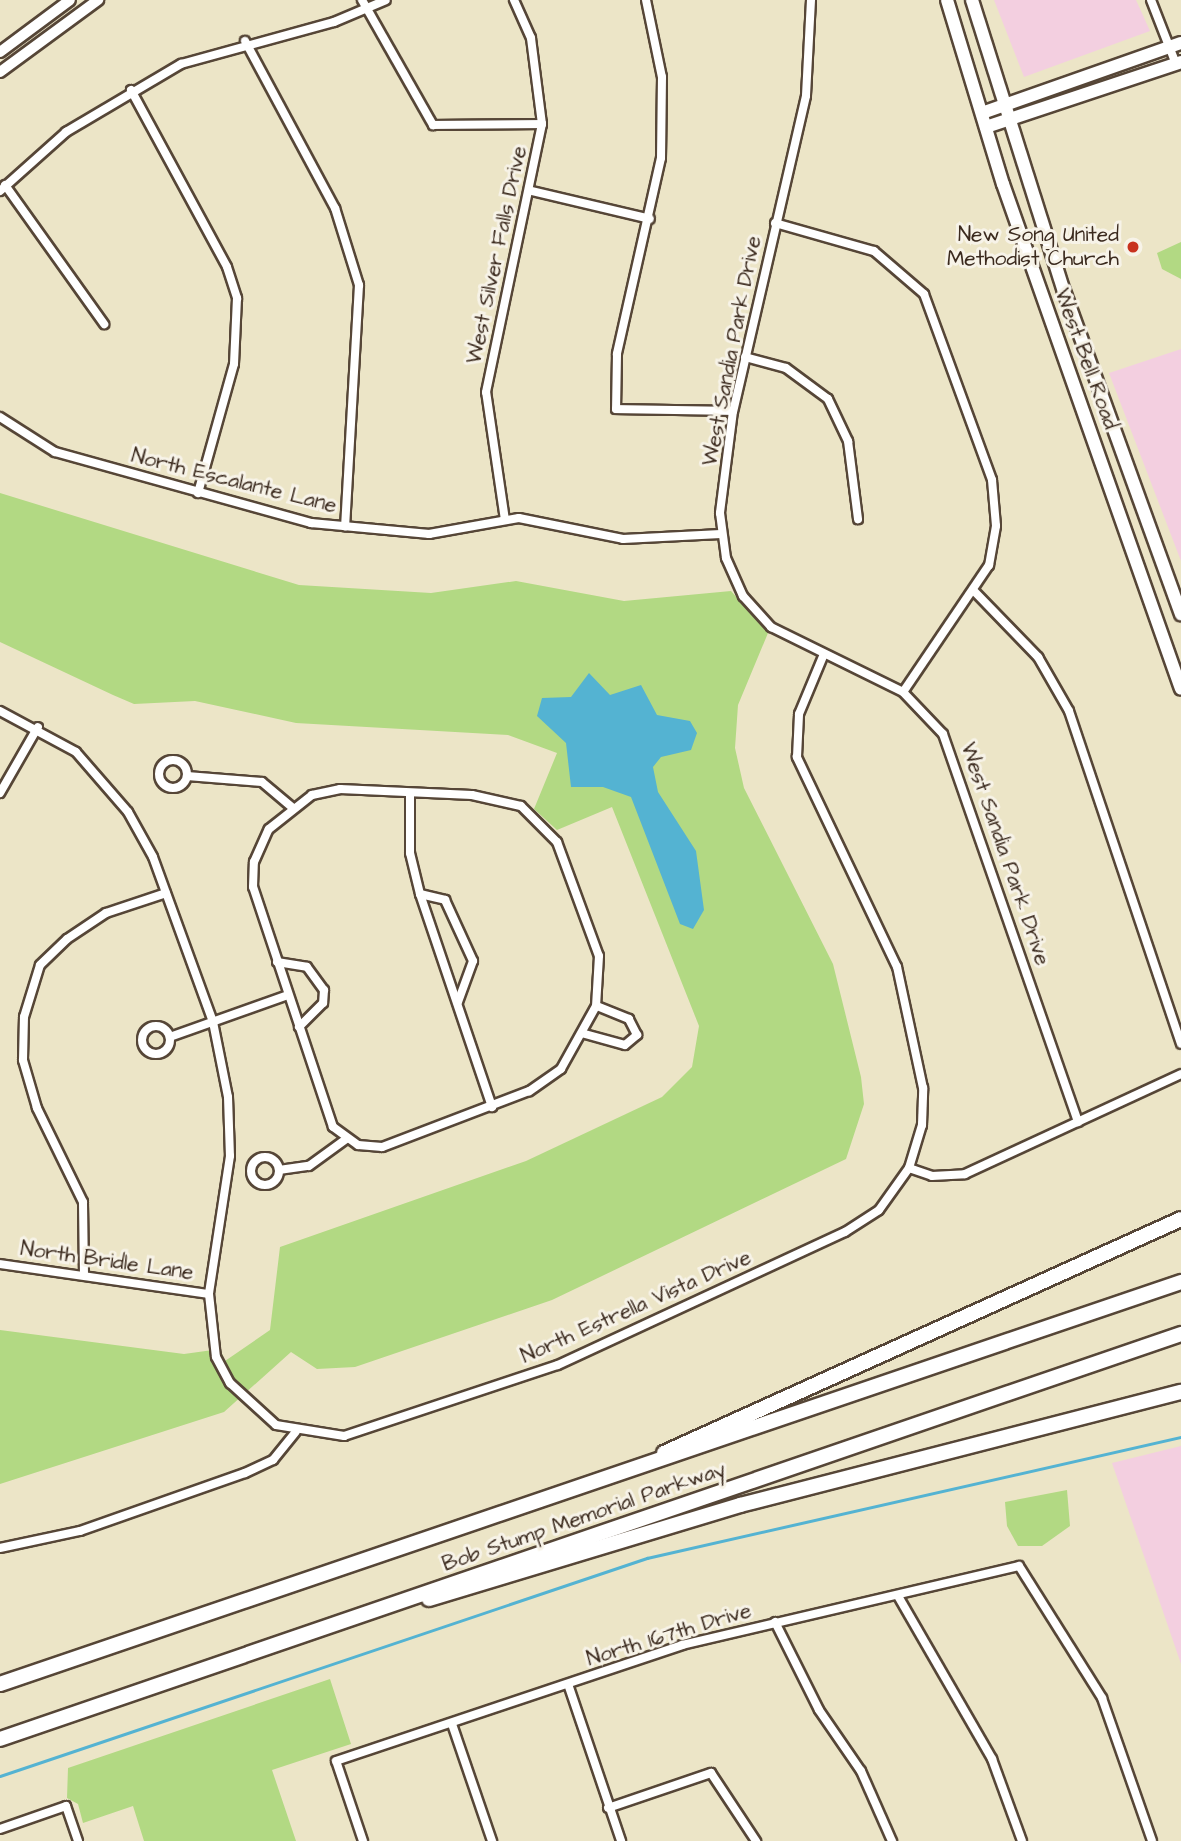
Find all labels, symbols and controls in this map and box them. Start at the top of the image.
street label: West Silver Falls Drive [462,144,532,366]
place label: New Song United Methodist Church [947,222,1119,272]
street label: West Sandia Park Drive [697,234,767,468]
marker: New Song United Methodist Church [1125,239,1141,255]
street label: West Bell Road [1049,285,1123,433]
street label: North Escalante Lane [129,443,339,519]
street label: West Sandia Park Drive [955,739,1055,969]
street label: North Bridle Lane [19,1236,195,1286]
street label: North Estrella Vista Drive [517,1245,755,1369]
street label: Bob Stump Memorial Parkway [439,1457,729,1577]
street label: North 167th Drive [584,1598,754,1672]

